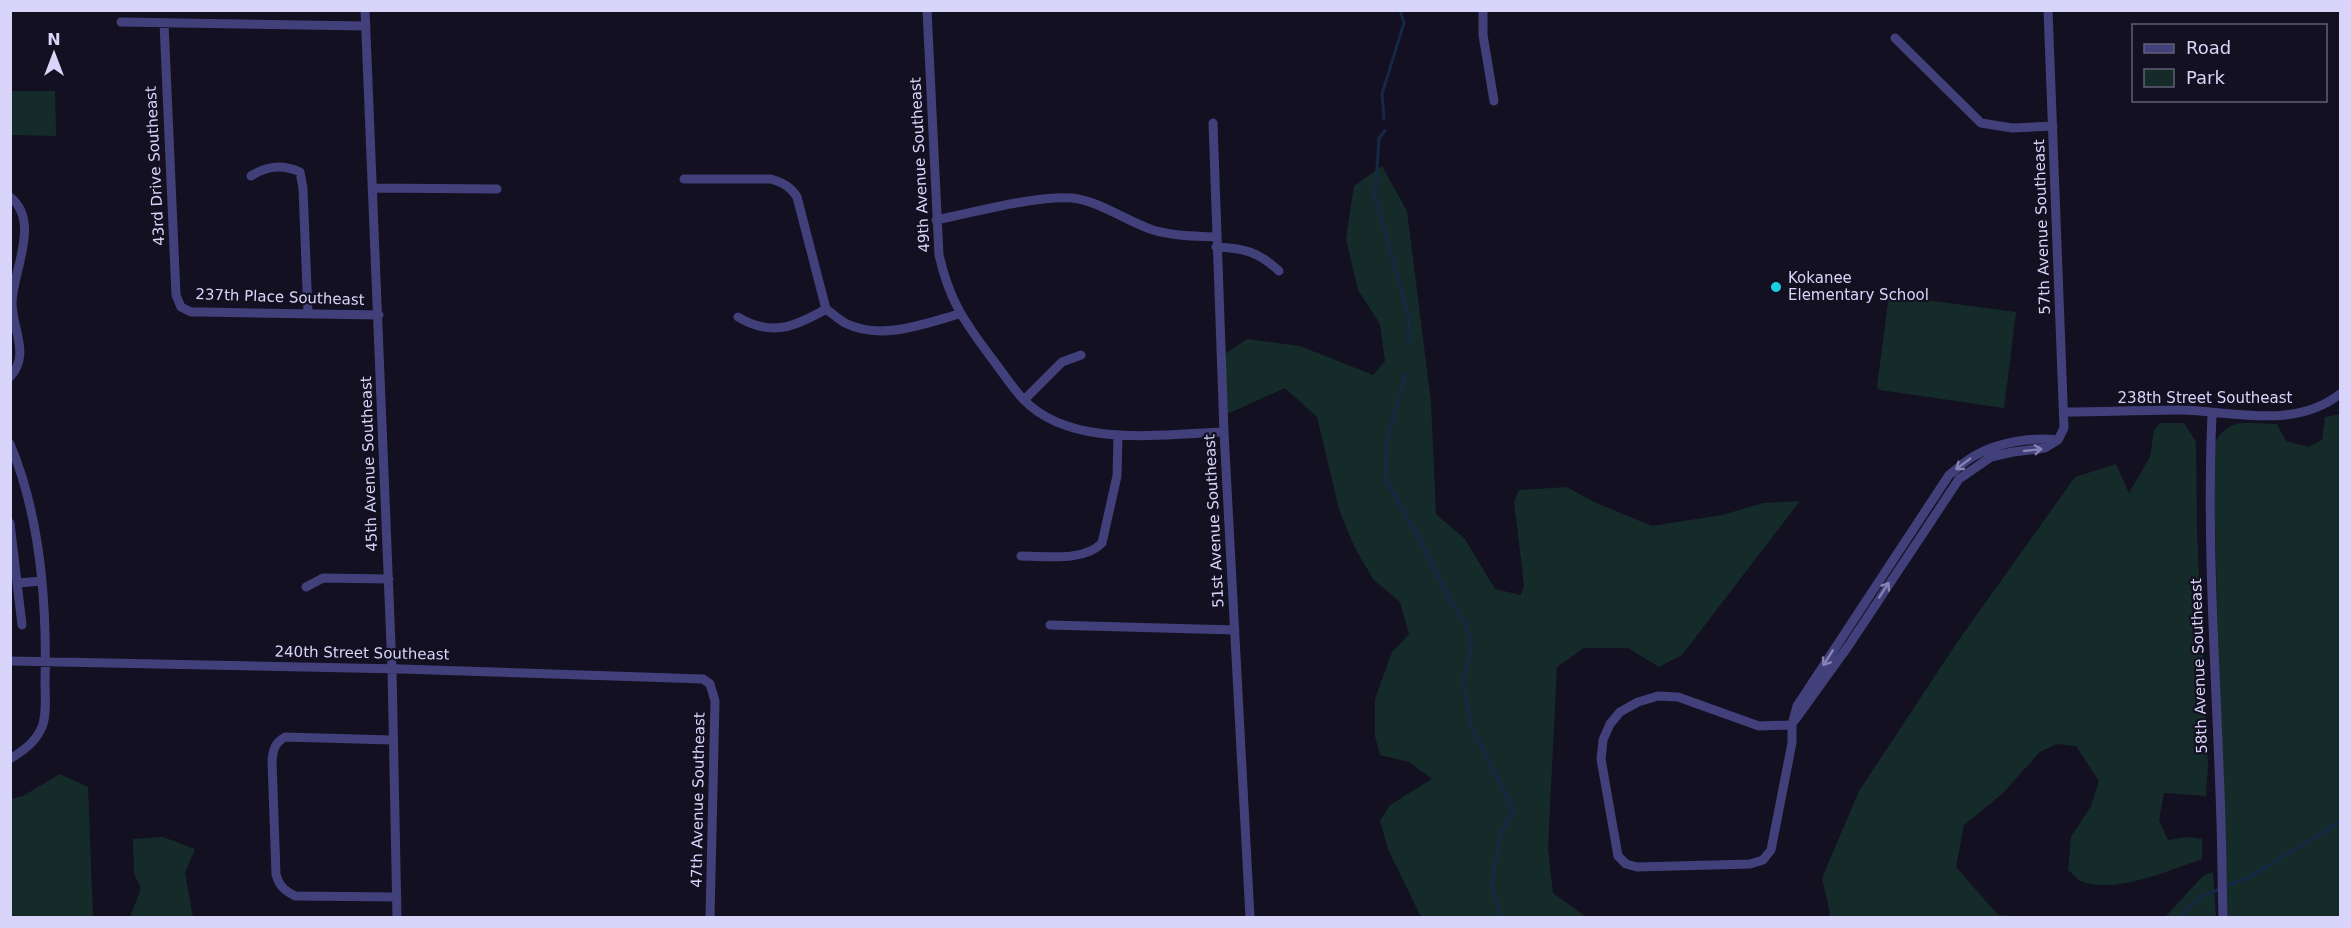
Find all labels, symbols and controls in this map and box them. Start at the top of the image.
north arrow [24,24,84,84]
legend [2132,24,2327,102]
text: N [47,30,61,49]
text: Road [2186,37,2231,58]
text: Park [2186,67,2225,88]
street label: 49th Avenue Southeast [906,77,934,253]
street label: 43rd Drive Southeast [142,86,168,246]
street label: 57th Avenue Southeast [2030,139,2054,315]
place label: Kokanee Elementary School [1788,269,1929,304]
marker: Kokanee Elementary School [1769,280,1783,294]
street label: 237th Place Southeast [195,285,365,309]
street label: 45th Avenue Southeast [357,376,381,552]
street label: 238th Street Southeast [2118,389,2293,407]
street label: 51st Avenue Southeast [1200,434,1228,608]
one-way arrow [2023,444,2043,455]
one-way arrow [1955,458,1971,471]
street label: 58th Avenue Southeast [2187,578,2211,754]
one-way arrow [1879,582,1891,599]
street label: 240th Street Southeast [274,642,450,664]
one-way arrow [1822,649,1834,666]
street label: 47th Avenue Southeast [687,712,709,888]

